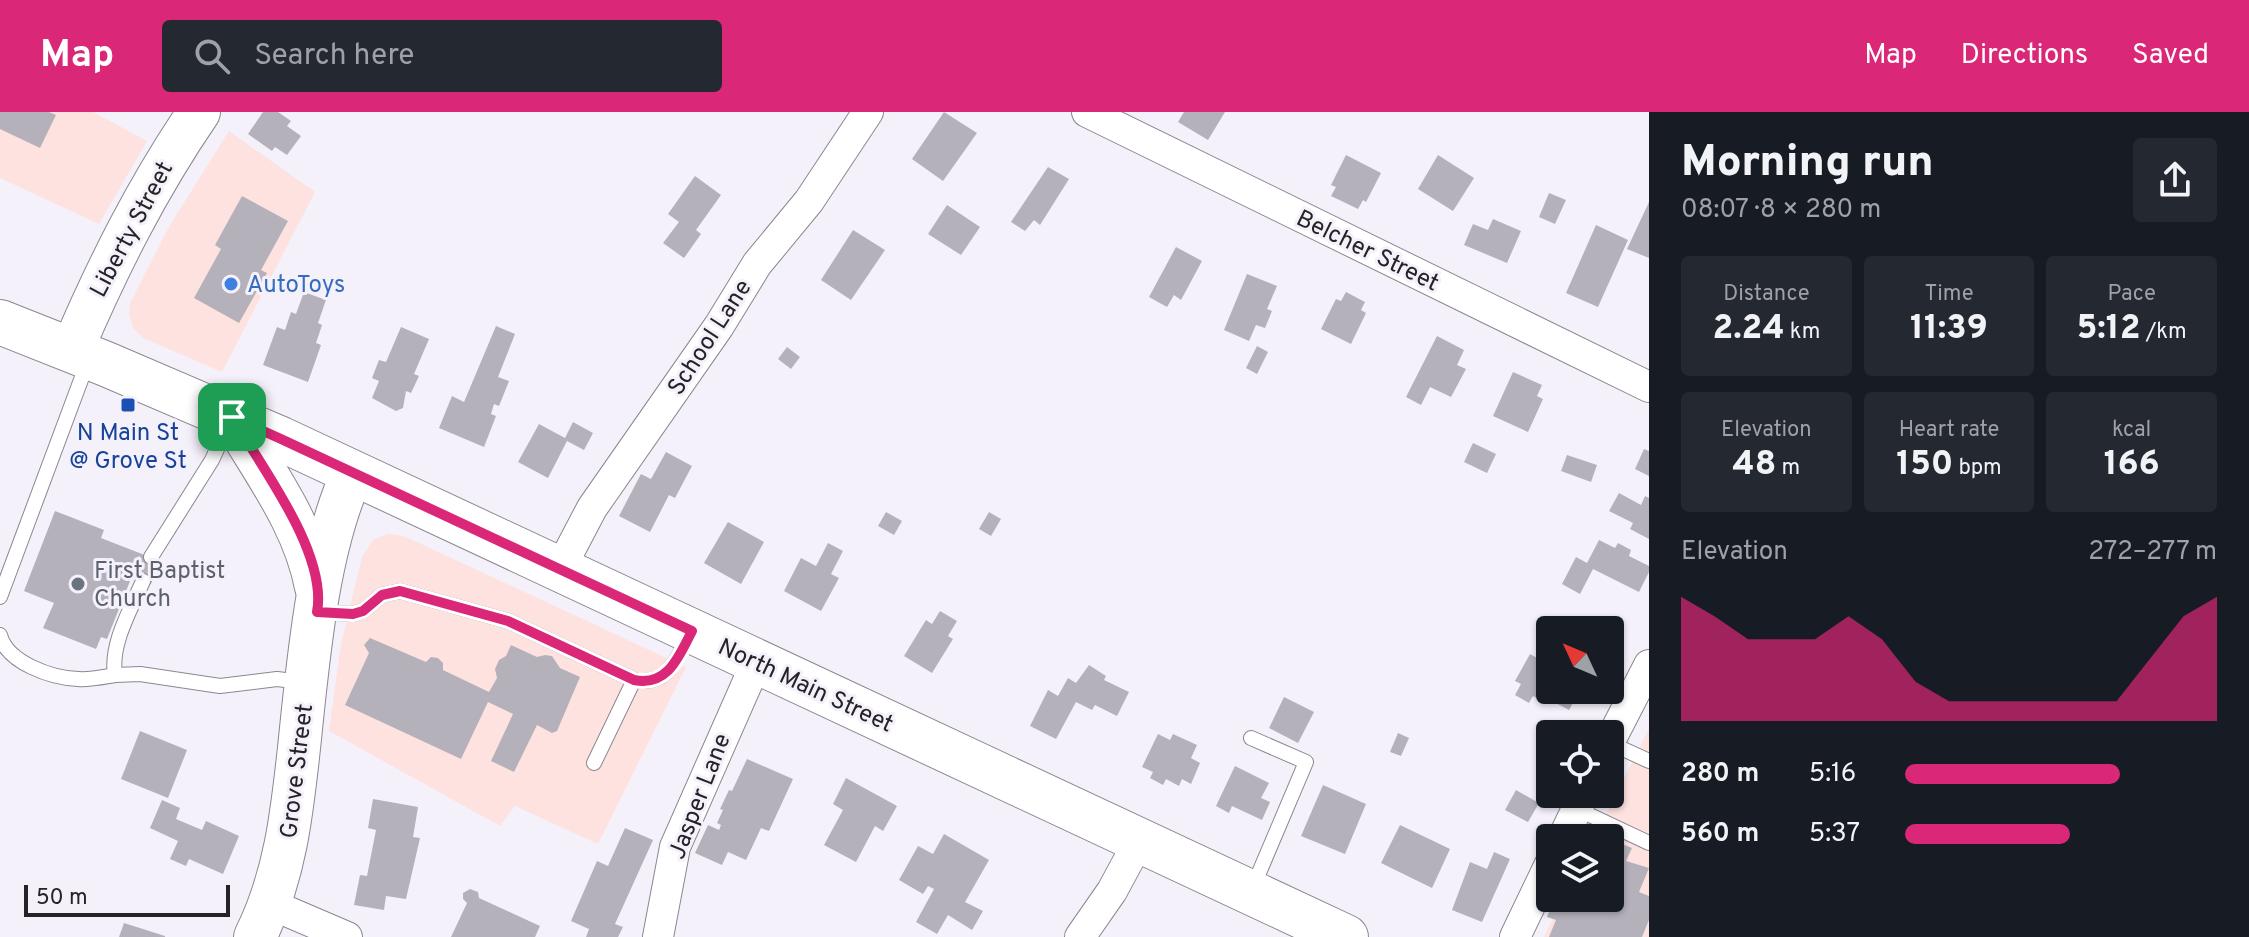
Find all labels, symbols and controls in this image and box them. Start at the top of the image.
search box [162,20,722,92]
text: Map [40,32,114,81]
icon: search [190,34,234,78]
text: Search here [254,38,414,75]
text: Map [1864,38,1917,74]
text: Directions [1961,38,2088,74]
text: Saved [2132,38,2209,74]
text: Morning run [1681,136,1934,192]
button: share [2133,138,2217,222]
street label: Liberty Street [84,157,181,303]
text: 08:07 · 8 × 280 m [1681,194,1881,227]
street label: Belcher Street [1291,204,1443,299]
place label: AutoToys [247,271,345,301]
marker: AutoToys [222,275,240,293]
street label: School Lane [662,275,759,402]
text: Distance [1723,281,1810,308]
text: Time [1924,281,1974,308]
text: Pace [2107,281,2156,308]
text: 2.24 [1712,308,1785,351]
text: 11:39 [1910,308,1988,351]
text: 5:12 [2077,308,2140,351]
text: km [1785,319,1820,346]
text: /km [2140,319,2187,346]
pin [198,383,266,451]
icon: arrive [210,395,254,439]
marker: N Main St @ Grove St [119,396,137,414]
text: Elevation [1721,417,1812,444]
text: Heart rate [1899,417,1999,444]
text: kcal [2112,417,2151,444]
place label: N Main St @ Grove St [69,419,187,477]
text: 48 [1733,444,1776,487]
text: 150 [1896,444,1953,487]
text: 166 [2104,444,2160,487]
text: m [1776,455,1800,482]
text: bpm [1953,455,2002,482]
text: Elevation [1681,536,1788,569]
text: 272–277 m [2088,536,2217,569]
place label: First Baptist Church [94,557,225,615]
marker: First Baptist Church [69,575,87,593]
north arrow [1536,616,1624,704]
map controls [1536,616,1624,912]
street label: North Main Street [713,633,898,741]
street label: Grove Street [275,702,321,840]
button: locate [1536,720,1624,808]
street label: Jasper Lane [663,730,739,864]
text: 280 m [1681,758,1759,791]
text: 5:16 [1809,758,1856,791]
text: 560 m [1681,818,1759,851]
text: 5:37 [1809,818,1860,851]
button: layers [1536,824,1624,912]
scale bar [24,881,230,917]
text: 50 m [36,885,88,912]

